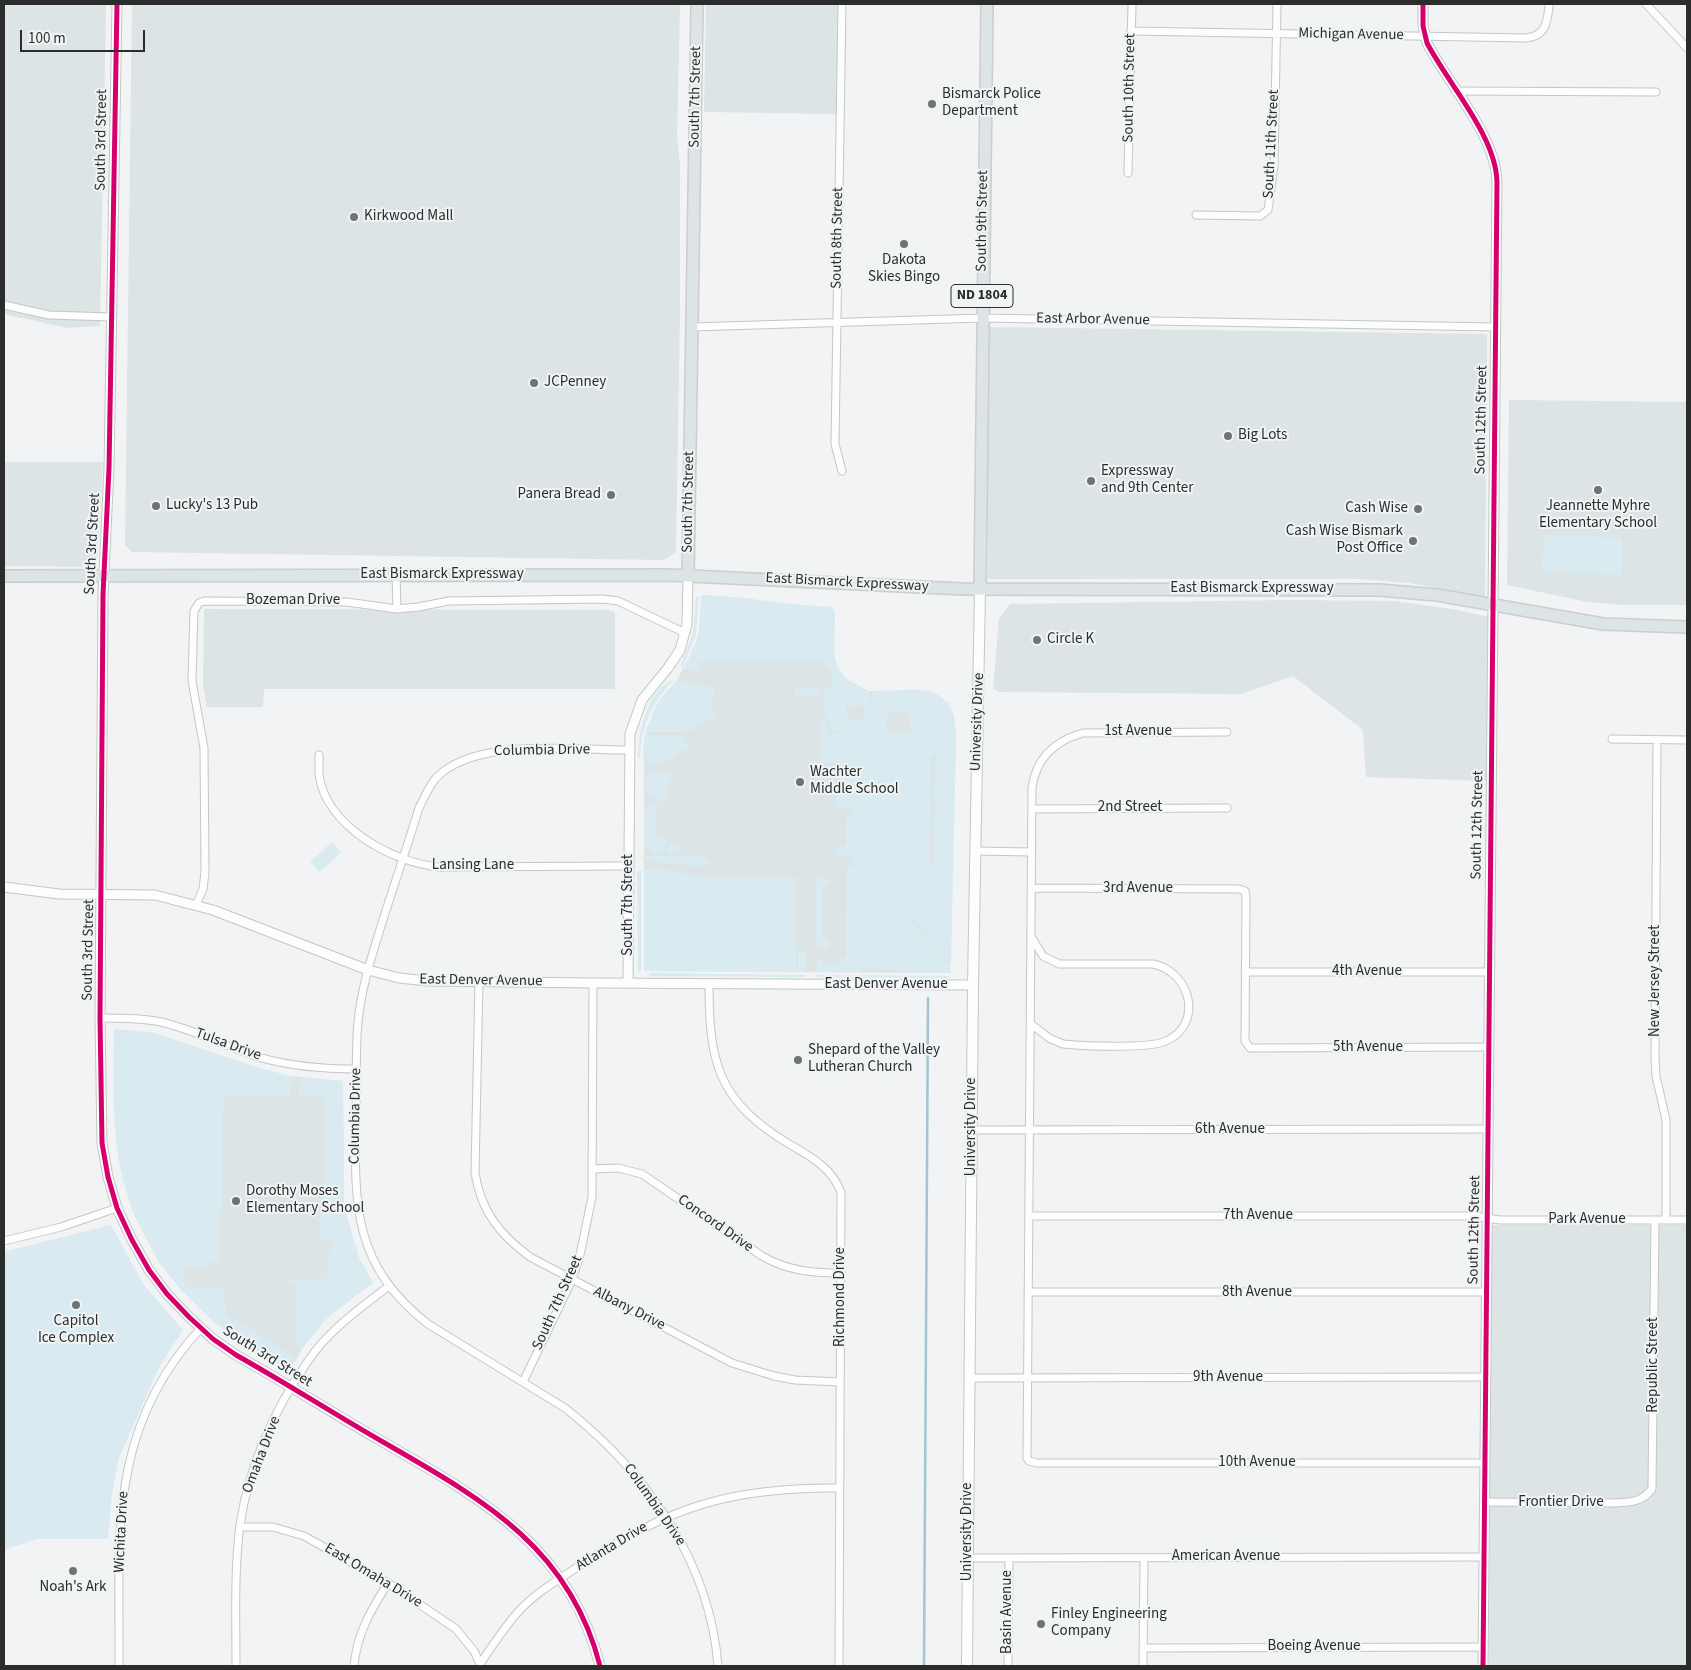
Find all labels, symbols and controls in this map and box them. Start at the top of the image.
scale bar [22,20,148,52]
street label: Michigan Avenue [1298,25,1404,45]
text: 100 m [28,28,66,49]
street label: South 10th Street [1120,33,1140,143]
street label: South 7th Street [686,46,706,148]
place label: Bismarck Police Department [942,86,1041,121]
street label: South 3rd Street [92,89,112,191]
street label: South 11th Street [1260,89,1284,199]
marker: Bismarck Police Department [926,98,938,110]
street label: South 9th Street [973,170,993,272]
street label: South 8th Street [828,187,848,289]
place label: Kirkwood Mall [364,208,453,226]
marker: Kirkwood Mall [348,211,360,223]
marker: Dakota Skies Bingo [898,238,910,250]
place label: Dakota Skies Bingo [868,252,940,287]
road number: ND 1804 [951,284,1013,308]
street label: East Arbor Avenue [1036,310,1150,330]
street label: South 12th Street [1472,365,1492,475]
place label: JCPenney [544,374,606,392]
marker: JCPenney [528,377,540,389]
place label: Big Lots [1238,427,1287,445]
marker: Big Lots [1222,430,1234,442]
street label: South 7th Street [679,451,699,553]
place label: Expressway and 9th Center [1101,463,1193,498]
marker: Expressway and 9th Center [1085,475,1097,487]
marker: Jeannette Myhre Elementary School [1592,484,1604,496]
place label: Panera Bread [518,486,601,504]
marker: Panera Bread [605,489,617,501]
street label: South 3rd Street [81,493,105,595]
place label: Lucky's 13 Pub [166,497,258,515]
place label: Jeannette Myhre Elementary School [1539,498,1657,533]
marker: Lucky's 13 Pub [150,500,162,512]
place label: Cash Wise [1345,500,1408,518]
marker: Cash Wise [1412,503,1424,515]
place label: Cash Wise Bismark Post Office [1286,523,1403,558]
marker: Cash Wise Bismark Post Office [1407,535,1419,547]
street label: East Bismarck Expressway [360,566,524,584]
street label: East Bismarck Expressway [765,570,929,596]
street label: East Bismarck Expressway [1170,580,1334,598]
street label: Bozeman Drive [246,592,340,610]
place label: Circle K [1047,631,1094,649]
marker: Circle K [1031,634,1043,646]
street label: University Drive [967,672,989,772]
street label: 1st Avenue [1104,723,1172,741]
street label: Columbia Drive [494,741,590,761]
place label: Wachter Middle School [810,764,899,799]
street label: South 12th Street [1468,770,1488,880]
marker: Wachter Middle School [794,776,806,788]
street label: 2nd Street [1098,799,1162,817]
street label: South 7th Street [620,854,638,956]
street label: Lansing Lane [432,857,514,875]
street label: 3rd Avenue [1103,880,1173,898]
street label: South 3rd Street [79,899,99,1001]
street label: New Jersey Street [1647,925,1665,1037]
street label: 4th Avenue [1332,963,1402,981]
street label: East Denver Avenue [419,971,543,991]
street label: East Denver Avenue [824,976,948,994]
street label: Tulsa Drive [193,1025,263,1065]
street label: 5th Avenue [1333,1039,1403,1057]
place label: Shepard of the Valley Lutheran Church [808,1042,940,1077]
marker: Shepard of the Valley Lutheran Church [792,1054,804,1066]
street label: Columbia Drive [346,1068,366,1164]
street label: University Drive [963,1078,981,1176]
street label: 6th Avenue [1195,1121,1265,1139]
street label: South 12th Street [1465,1175,1485,1285]
place label: Dorothy Moses Elementary School [246,1183,364,1218]
street label: Concord Drive [674,1191,756,1257]
marker: Dorothy Moses Elementary School [230,1195,242,1207]
street label: 7th Avenue [1223,1207,1293,1225]
street label: Park Avenue [1548,1211,1626,1229]
street label: Richmond Drive [832,1247,850,1347]
street label: South 7th Street [529,1253,587,1353]
street label: Albany Drive [590,1283,668,1335]
street label: 8th Avenue [1222,1284,1292,1302]
marker: Capitol Ice Complex [70,1299,82,1311]
place label: Capitol Ice Complex [38,1313,114,1348]
street label: Republic Street [1645,1317,1663,1413]
street label: South 3rd Street [219,1322,315,1392]
street label: 9th Avenue [1193,1369,1263,1387]
street label: Omaha Drive [239,1414,285,1496]
street label: 10th Avenue [1218,1454,1296,1472]
street label: Columbia Drive [619,1460,689,1550]
street label: University Drive [959,1483,977,1581]
street label: Wichita Drive [111,1491,133,1573]
street label: Frontier Drive [1518,1494,1604,1512]
street label: Atlanta Drive [573,1519,651,1575]
street label: East Omaha Drive [321,1540,425,1612]
street label: American Avenue [1172,1548,1280,1566]
marker: Noah's Ark [67,1565,79,1577]
street label: Basin Avenue [999,1570,1017,1654]
place label: Noah's Ark [40,1579,106,1597]
place label: Finley Engineering Company [1051,1606,1167,1641]
marker: Finley Engineering Company [1035,1618,1047,1630]
street label: Boeing Avenue [1267,1638,1361,1656]

